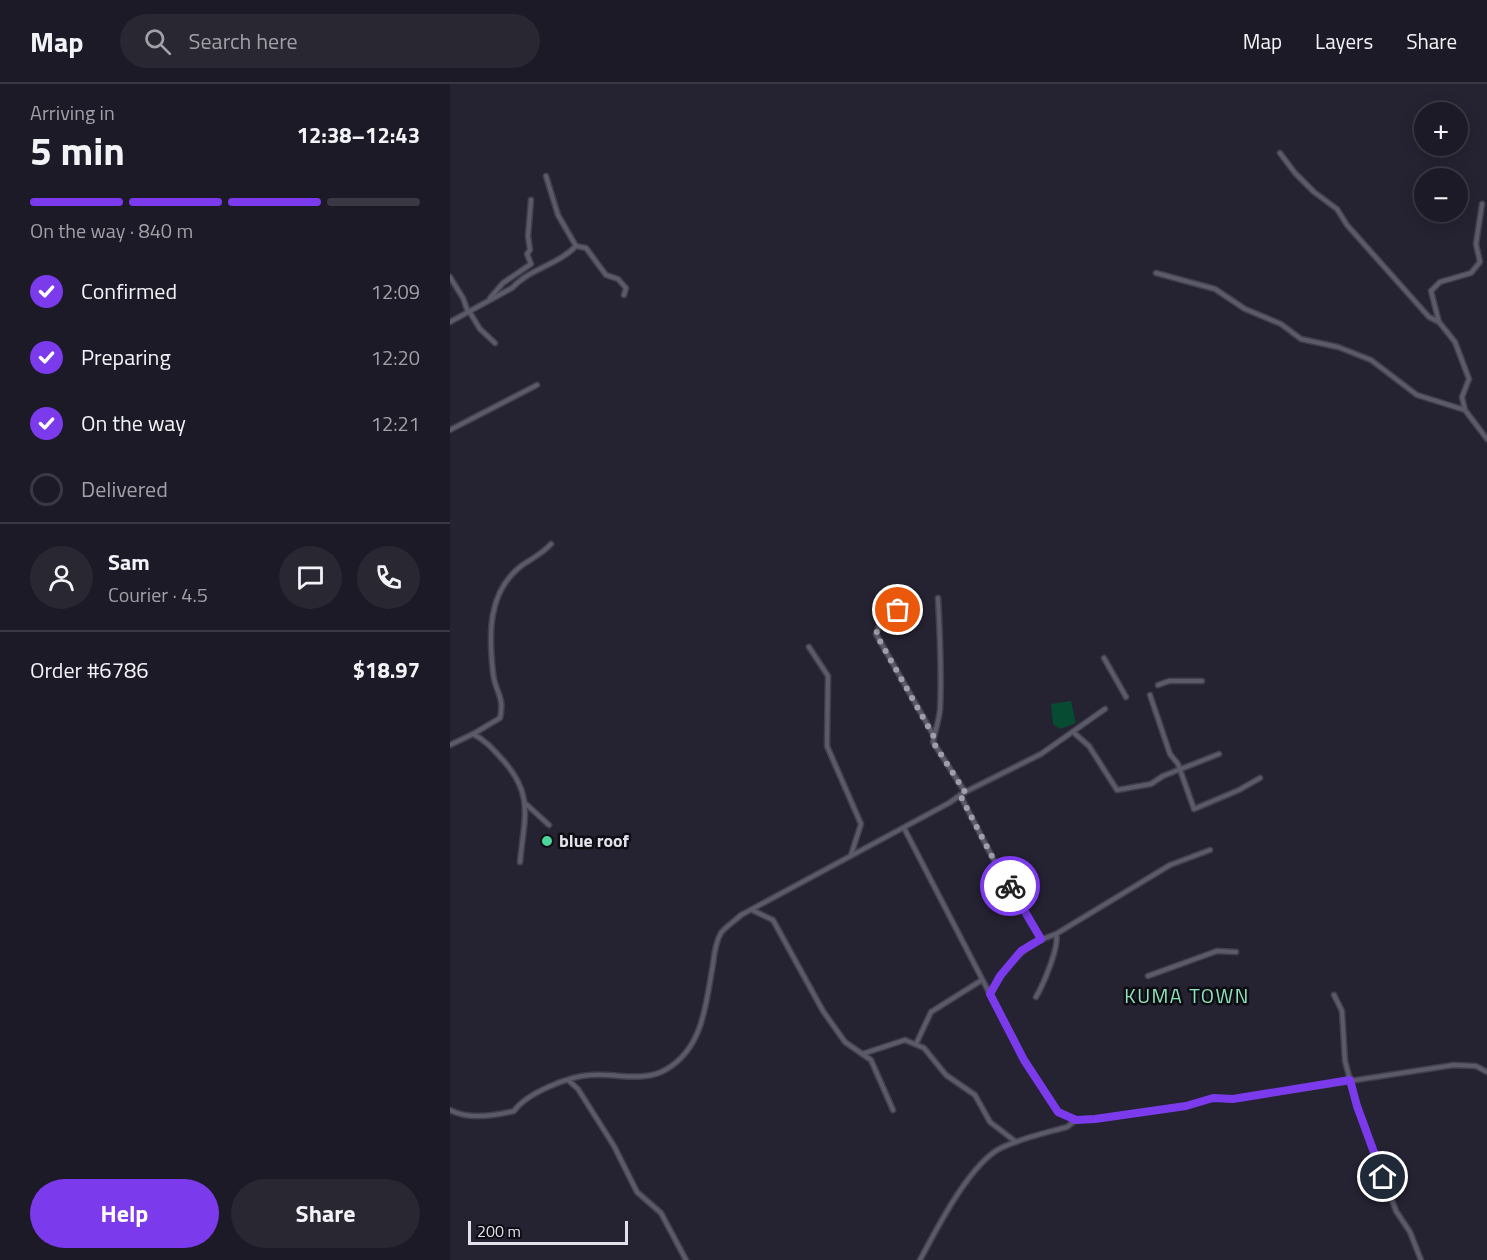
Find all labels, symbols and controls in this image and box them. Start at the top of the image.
search box [120,14,540,68]
text: Map [30,20,84,63]
text: Search here [189,24,298,58]
icon: search [141,25,174,58]
text: Map [1243,25,1282,57]
text: Layers [1315,25,1373,57]
text: Share [1406,25,1457,57]
text: Arriving in [30,97,115,128]
map controls [1414,102,1468,222]
button: + [1414,102,1468,156]
text: 12:38–12:43 [297,118,420,152]
text: 5 min [30,121,125,180]
button: − [1414,168,1468,222]
text: On the way · 840 m [30,215,193,246]
text: Confirmed [81,274,177,308]
icon: check [30,275,63,308]
text: 12:09 [371,276,420,307]
text: Preparing [81,340,171,374]
icon: check [30,341,63,374]
text: 12:20 [371,342,420,373]
text: On the way [81,406,186,440]
icon: check [30,407,63,440]
text: 12:21 [371,408,420,439]
text: Delivered [81,472,168,506]
text: Sam [108,545,150,579]
button: person [30,546,93,609]
button: chat [279,546,342,609]
button: phone [357,546,420,609]
text: Courier · 4.5 [108,579,208,610]
pin [872,584,923,635]
icon: bag [881,593,914,626]
text: Order #6786 [30,653,149,687]
text: $18.97 [353,653,420,687]
place label: blue roof [559,827,630,854]
marker: blue roof [540,834,554,848]
courier [980,856,1040,916]
icon: bike [994,870,1027,903]
district label: KUMA TOWN [1124,980,1250,1011]
pin [1357,1151,1408,1202]
icon: home [1366,1160,1399,1193]
button: Help [30,1179,219,1248]
button: Share [231,1179,420,1248]
scale bar [468,1218,628,1246]
text: 200 m [477,1219,521,1243]

